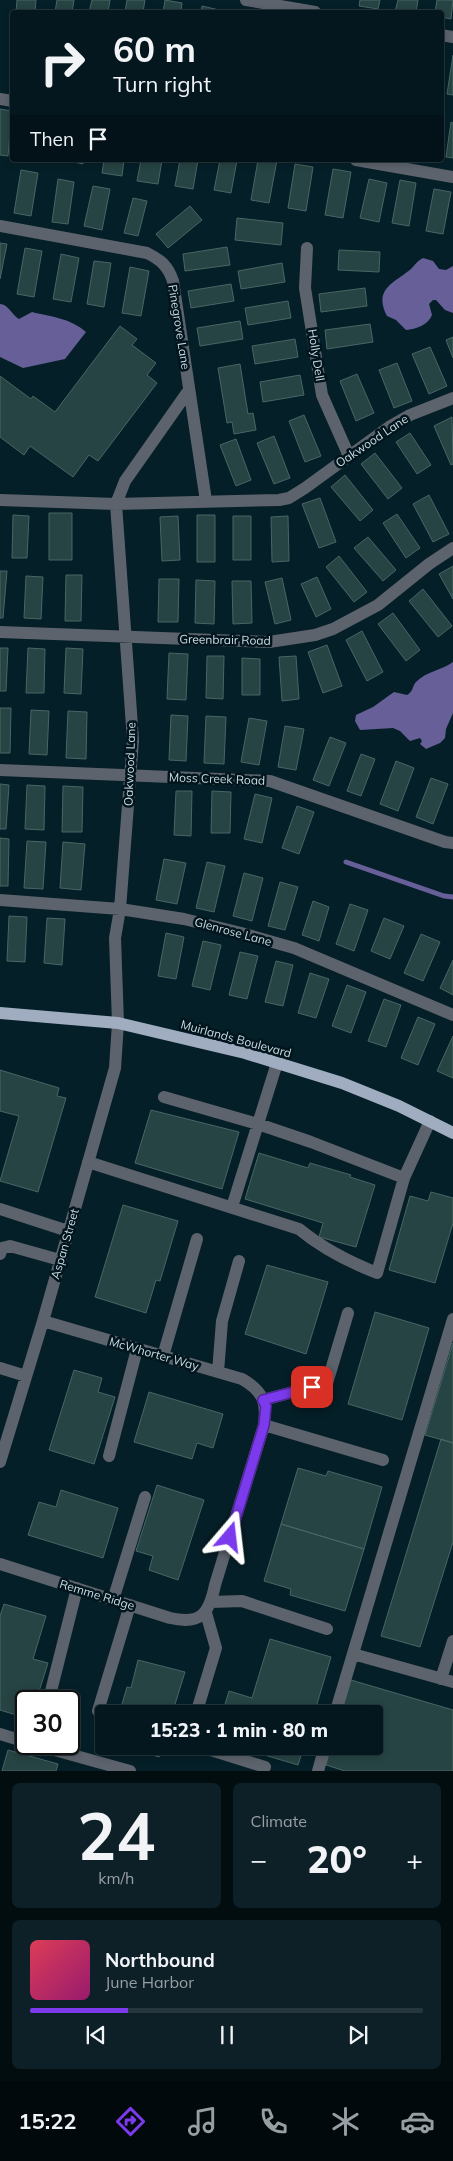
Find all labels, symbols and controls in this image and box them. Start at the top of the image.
text: 60 m [113,27,196,71]
icon: right [30,30,95,95]
text: Turn right [113,70,211,98]
icon: arrive [84,125,112,153]
text: Then [30,127,74,151]
street label: Pinegrove Lane [165,283,194,370]
street label: Holly Dell [305,328,328,382]
street label: Oakwood Lane [333,411,411,470]
street label: Greenbrair Road [179,631,271,648]
street label: Oakwood Lane [121,722,138,806]
street label: Moss Creek Road [169,769,265,788]
street label: Glenrose Lane [193,914,273,949]
street label: Muirlands Boulevard [179,1017,293,1061]
street label: Aspan Street [47,1207,82,1281]
street label: McWhorter Way [108,1334,201,1374]
pin [291,1366,333,1408]
icon: arrive [298,1373,326,1401]
position arrow [203,1510,255,1562]
street label: Remme Ridge [58,1576,136,1613]
speed limit sign: 30 [15,1690,80,1755]
text: 15:23 · 1 min · 80 m [150,1718,328,1742]
text: 24 [77,1795,155,1876]
text: Climate [251,1811,307,1831]
text: 20° [307,1835,367,1883]
text: − [251,1842,267,1877]
text: + [406,1842,423,1877]
text: km/h [98,1868,134,1888]
text: Northbound [105,1948,215,1972]
text: June Harbor [105,1972,194,1992]
icon: previous [82,2021,110,2049]
icon: pause [213,2021,241,2049]
icon: next [344,2021,372,2049]
icon: directions [113,2104,148,2139]
icon: music [185,2104,220,2139]
icon: phone [256,2104,291,2139]
icon: climate [328,2104,363,2139]
icon: car [400,2104,435,2139]
text: 15:22 [18,2107,77,2135]

